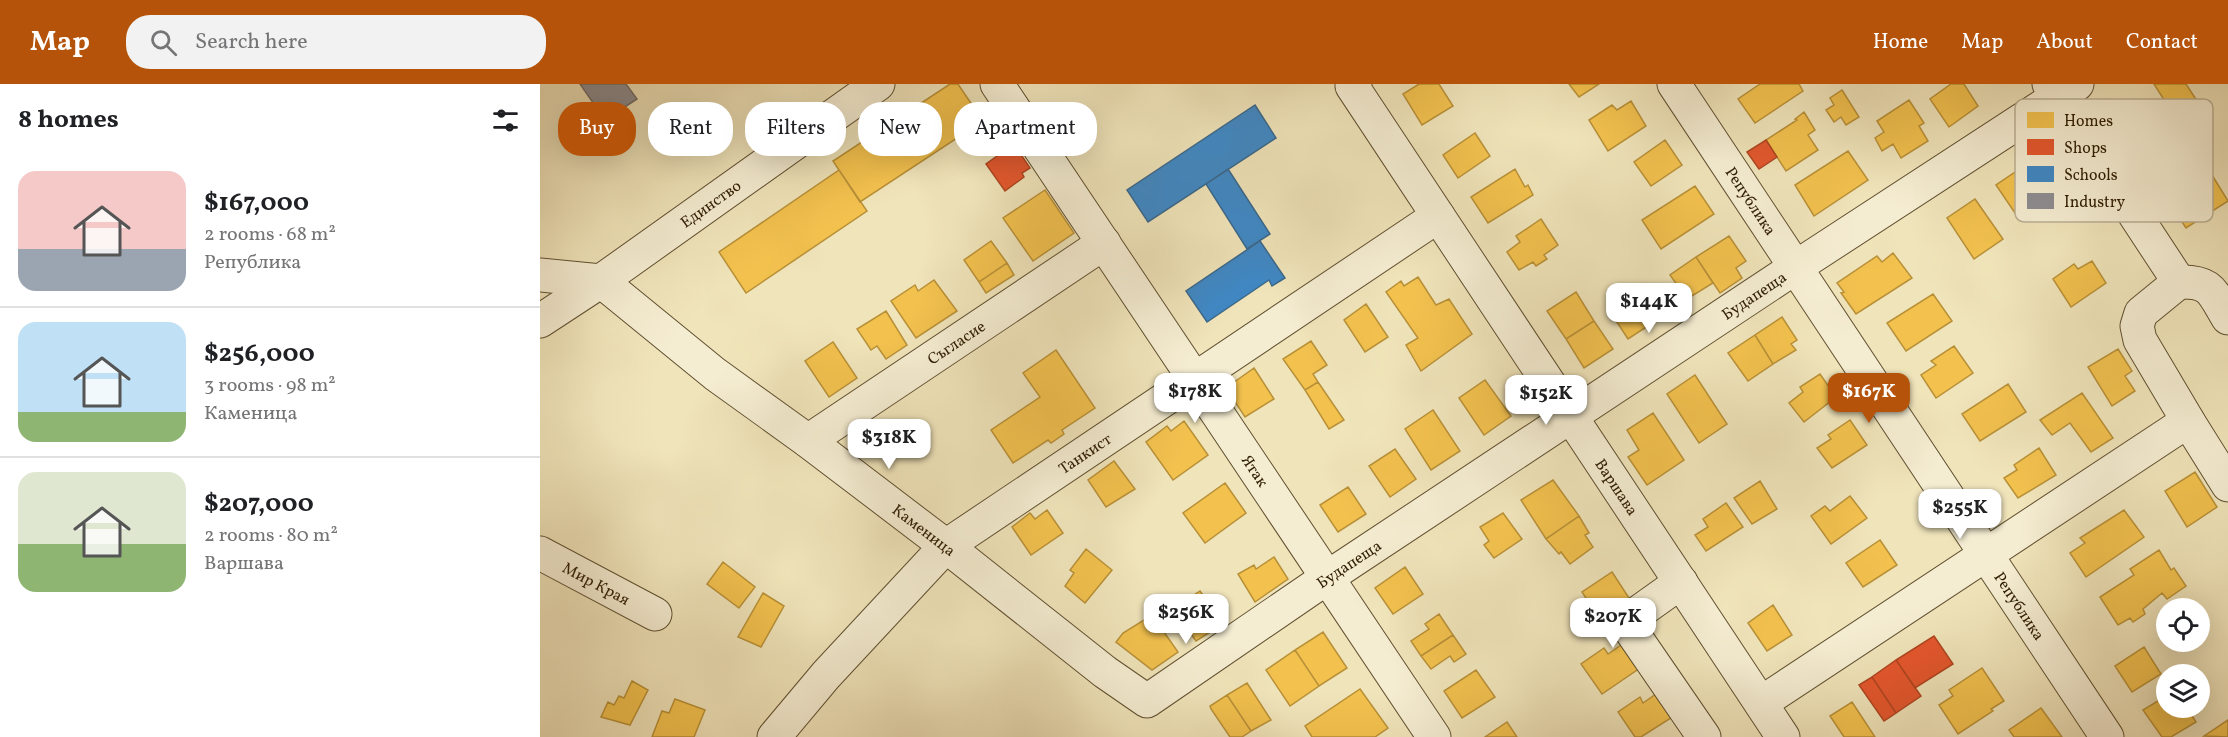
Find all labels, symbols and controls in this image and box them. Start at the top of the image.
search box [126,15,546,69]
text: Map [30,23,90,62]
icon: search [147,26,180,59]
text: Search here [195,27,308,58]
text: Home [1873,28,1928,57]
text: Map [1961,28,2003,57]
text: About [2036,28,2093,57]
text: Contact [2126,28,2198,57]
legend [2015,99,2213,222]
text: 8 homes [18,102,119,138]
chip: Buy [558,102,636,156]
chip: Rent [648,102,733,156]
chip: Filters [745,102,846,156]
chip: New [858,102,942,156]
chip: Apartment [954,102,1097,156]
icon: filters [489,104,522,137]
text: Homes [2064,111,2113,133]
text: Shops [2064,138,2107,160]
street label: Република [1719,163,1780,240]
text: Schools [2064,165,2118,187]
street label: Единство [676,176,746,234]
text: $167,000 [204,185,309,221]
text: Industry [2064,192,2125,214]
icon: home [66,195,138,267]
text: 2 rooms · 68 m² [204,221,336,249]
text: Република [204,249,301,277]
street label: Будапеща [1718,267,1792,326]
pin: $144K [1607,283,1691,334]
text: $144K [1620,288,1678,316]
street label: Съгласие [924,316,991,371]
text: $256,000 [204,336,315,372]
icon: home [66,346,138,418]
text: 3 rooms · 98 m² [204,372,336,400]
pin: $178K [1153,373,1237,424]
pin: $167K [1827,373,1911,424]
pin: $152K [1504,375,1588,426]
text: $178K [1168,378,1222,406]
text: $167K [1842,378,1896,406]
text: $152K [1519,380,1573,408]
text: Каменица [204,400,297,428]
pin: $318K [847,419,931,470]
text: $318K [862,424,916,452]
street label: Танкист [1055,429,1117,480]
street label: Ятак [1235,451,1273,492]
street label: Варшава [1589,455,1642,520]
text: $207,000 [204,486,314,522]
pin: $255K [1918,489,2002,540]
text: $255K [1932,494,1988,522]
icon: home [66,496,138,568]
street label: Каменица [887,500,960,563]
text: 2 rooms · 80 m² [204,522,338,550]
street label: Будапеща [1313,536,1386,595]
text: Варшава [204,550,284,578]
street label: Мир Края [558,558,633,612]
street label: Република [1988,568,2049,645]
pin: $256K [1144,594,1228,645]
pin: $207K [1571,598,1655,649]
map controls [2156,598,2210,718]
button: locate [2156,598,2210,652]
text: $256K [1158,599,1214,627]
text: $207K [1584,603,1642,631]
button: layers [2156,664,2210,718]

